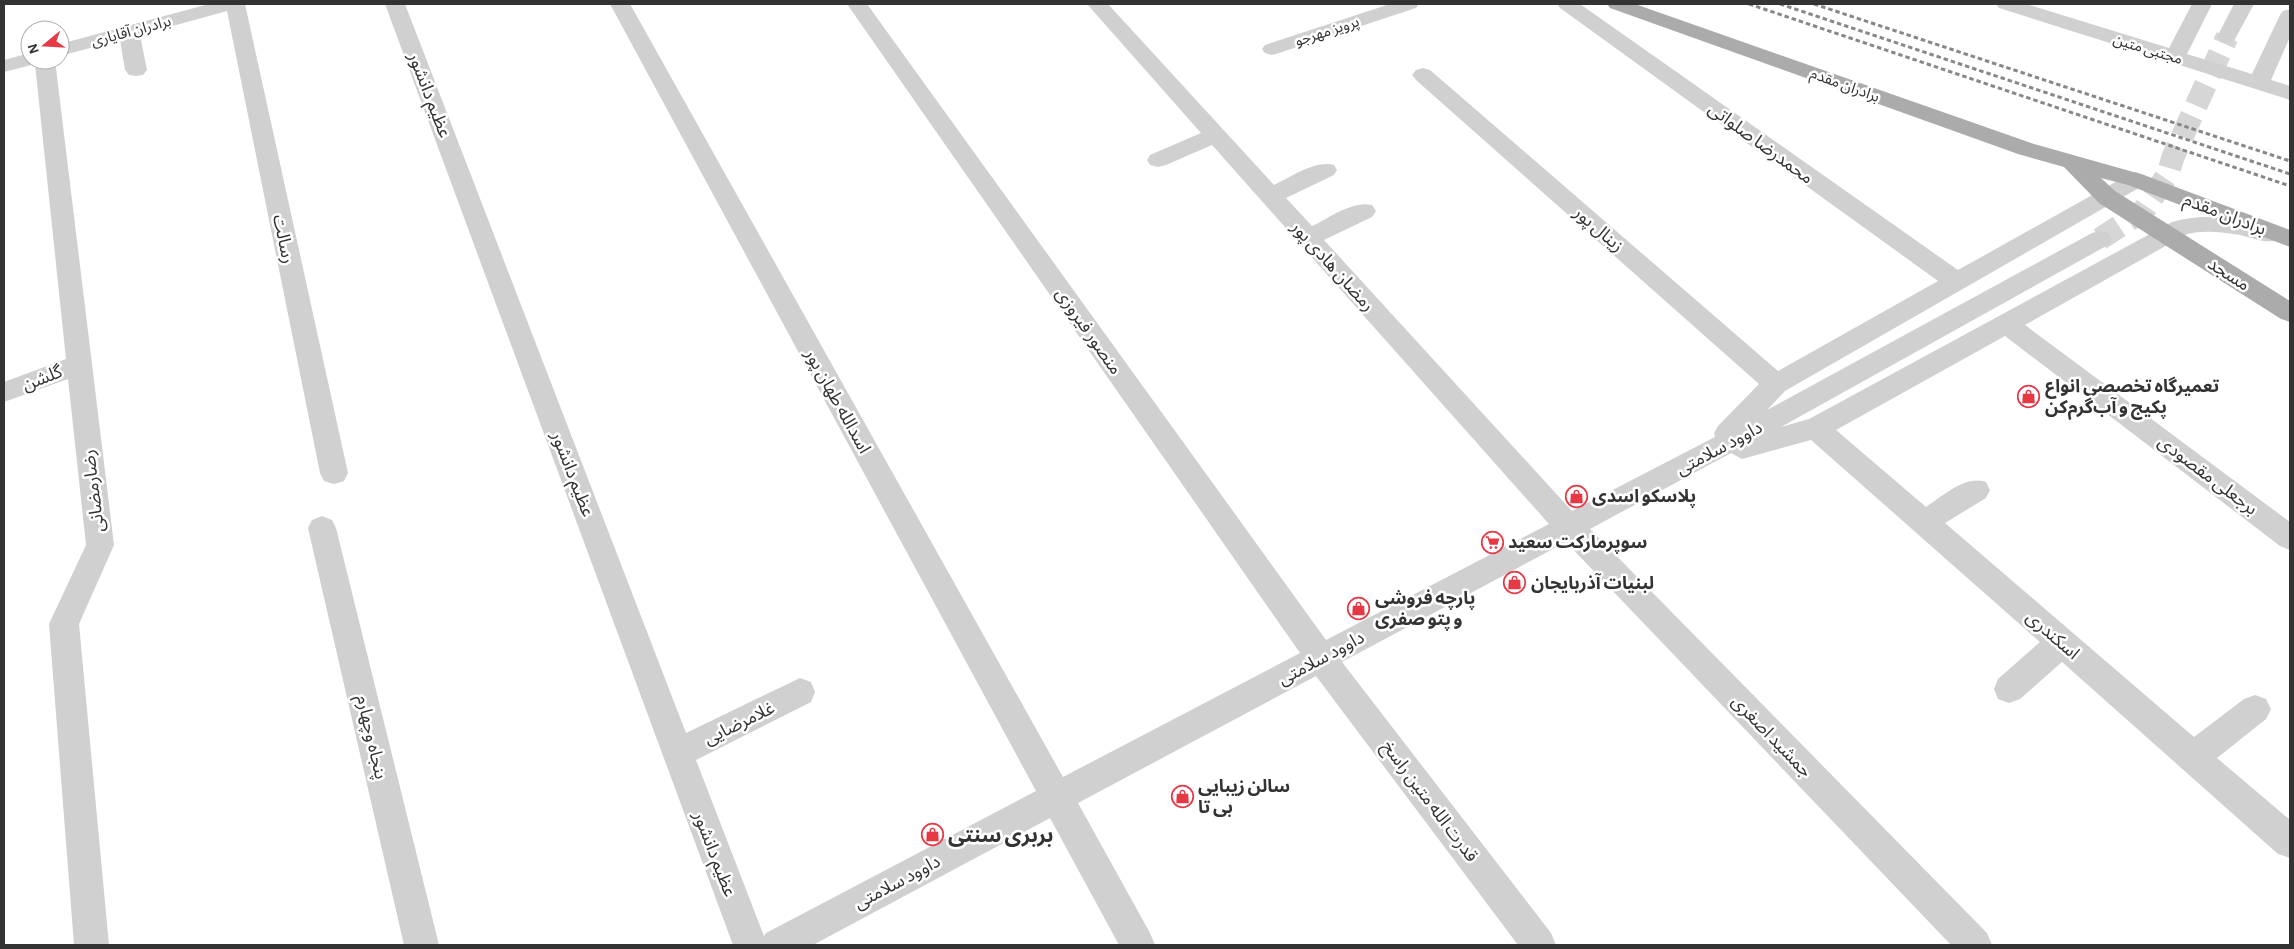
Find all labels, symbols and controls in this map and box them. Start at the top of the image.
street label: برادران آقایاری [89,13,173,50]
street label: پرویز مهرجو [1293,14,1362,51]
north arrow [20,20,70,70]
street label: مجتبی متین [2111,32,2184,68]
text: N [25,42,42,56]
street label: عظیم دانشور [401,49,454,142]
street label: برادران مقدم [1807,66,1881,108]
street label: محمدرضا صلواتی [1704,100,1816,188]
street label: برادران مقدم [2179,191,2268,243]
street label: زینال پور [1569,203,1626,257]
street label: رسالت [268,213,297,266]
street label: رمضان هادی پور [1286,217,1377,316]
street label: مسجد [2204,255,2253,295]
street label: منصور فیروزی [1051,285,1125,379]
street label: اسدالله طهان پور [800,345,873,457]
street label: گلشن [20,362,66,396]
place label: تعمیرگاه تخصصی انواع پکیج و آب‌گرم‌کن [2045,376,2220,420]
shop icon: تعمیرگاه تخصصی انواع پکیج و آب‌گرم‌کن [2017,384,2041,408]
street label: داوود سلامتی [1673,419,1766,480]
street label: عظیم دانشور [544,428,597,521]
street label: برجعلی مقصودی [2154,433,2260,520]
street label: رضارمضانی [80,448,109,533]
shop icon: پلاسکو اسدی [1564,484,1588,508]
place label: پلاسکو اسدی [1592,488,1696,508]
supermarket icon: سوپرمارکت سعید [1480,530,1504,554]
place label: سوپرمارکت سعید [1508,534,1647,554]
shop icon: لبنیات آذربایجان [1503,571,1527,595]
place label: لبنیات آذربایجان [1531,572,1654,594]
place label: پارچه فروشی و پتو صفری [1375,589,1476,631]
shop icon: پارچه فروشی و پتو صفری [1347,596,1371,620]
street label: اسکندری [2022,608,2082,664]
street label: داوود سلامتی [1275,629,1368,690]
street label: جمشید اصغری [1727,692,1815,782]
street label: پنجاه وچهارم [349,693,389,782]
street label: غلامرضایی [701,699,778,750]
street label: قدرت الله متین راسخ [1376,738,1480,867]
place label: سالن زیبایی بی تا [1198,778,1290,817]
shop icon: سالن زیبایی بی تا [1170,784,1194,808]
street label: عظیم دانشور [686,808,739,901]
shop icon: بربری سنتی [920,823,944,847]
place label: بربری سنتی [948,825,1053,847]
street label: داوود سلامتی [851,853,944,914]

